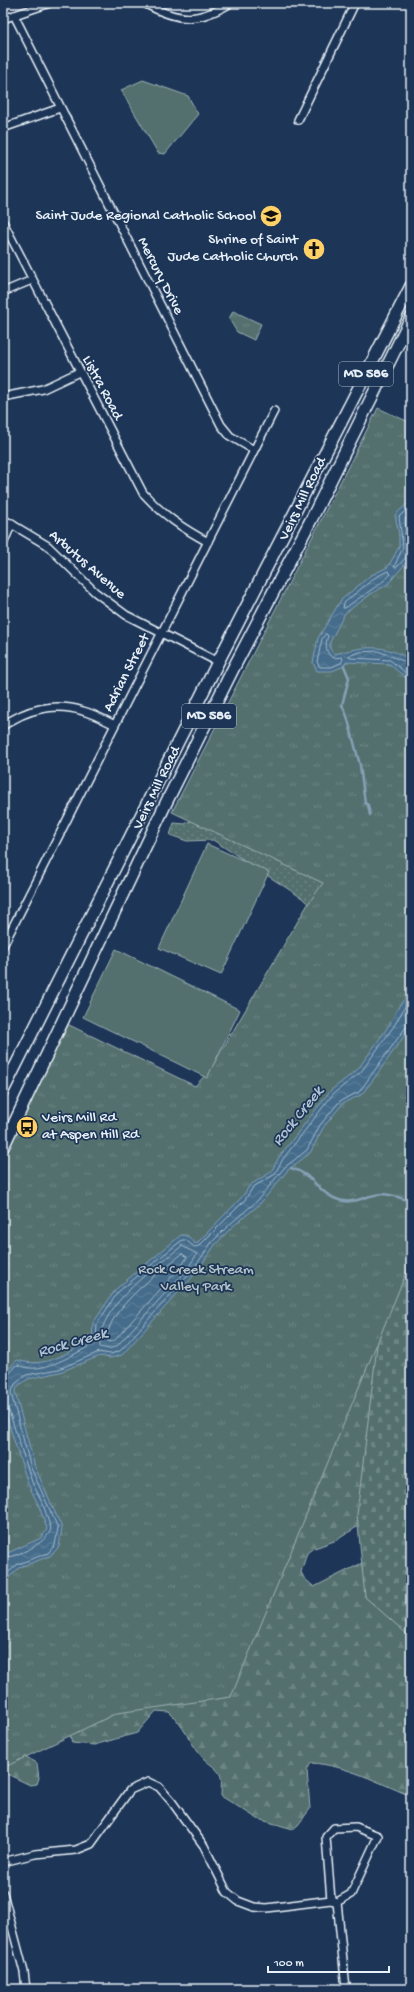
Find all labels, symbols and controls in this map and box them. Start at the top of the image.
school or university icon: Saint Jude Regional Catholic School [258,203,284,229]
place label: Saint Jude Regional Catholic School [35,207,256,225]
place label: Shrine of Saint Jude Catholic Church [168,231,300,266]
street label: Mercury Drive [133,234,187,318]
church icon: Shrine of Saint Jude Catholic Church [301,236,327,262]
street label: Listra Road [78,353,127,424]
road number: MD 586 [339,362,393,386]
street label: Veirs Mill Road [275,453,331,544]
street label: Arbutus Avenue [45,527,129,604]
street label: Adrian Street [100,629,155,715]
road number: MD 586 [182,704,236,728]
street label: Veirs Mill Road [129,742,185,833]
water label: Rock Creek [269,1082,330,1151]
place label: Veirs Mill Rd at Aspen Hill Rd [41,1109,140,1144]
bus stop icon: Veirs Mill Rd at Aspen Hill Rd [14,1114,40,1140]
park label: Rock Creek Stream Valley Park [138,1261,254,1296]
water label: Rock Creek [36,1325,112,1363]
scale bar [268,1948,389,1974]
text: 100 m [273,1957,304,1971]

